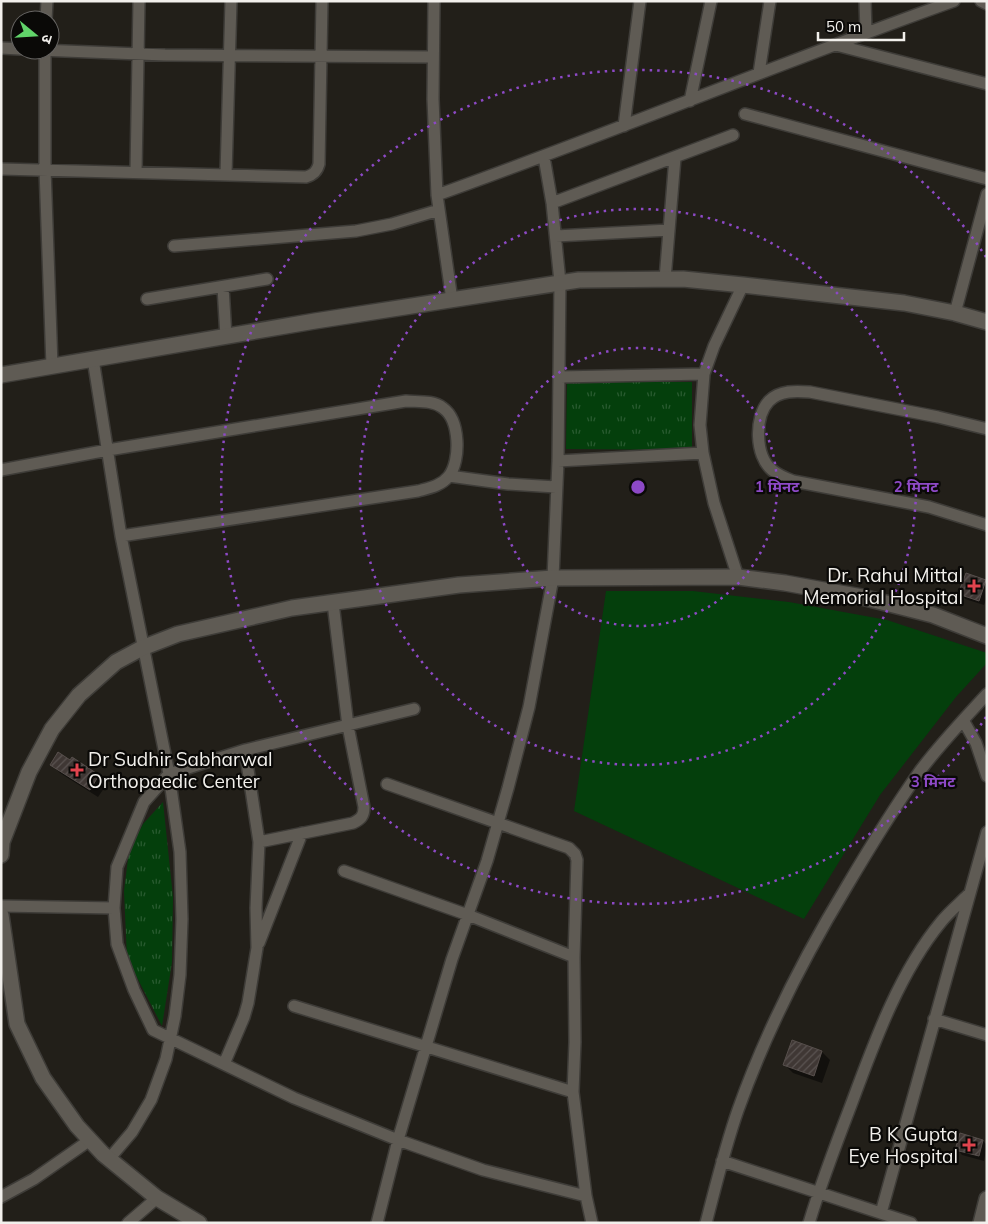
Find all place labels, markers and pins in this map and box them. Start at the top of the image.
centre of rings [629,478,647,496]
place label: Dr. Rahul Mittal Memorial Hospital [803,563,963,609]
marker: Dr. Rahul Mittal Memorial Hospital [967,579,981,593]
place label: Dr Sudhir Sabharwal Orthopaedic Center [88,747,273,793]
marker: Dr Sudhir Sabharwal Orthopaedic Center [70,763,84,777]
place label: B K Gupta Eye Hospital [848,1122,958,1168]
marker: B K Gupta Eye Hospital [962,1138,976,1152]

